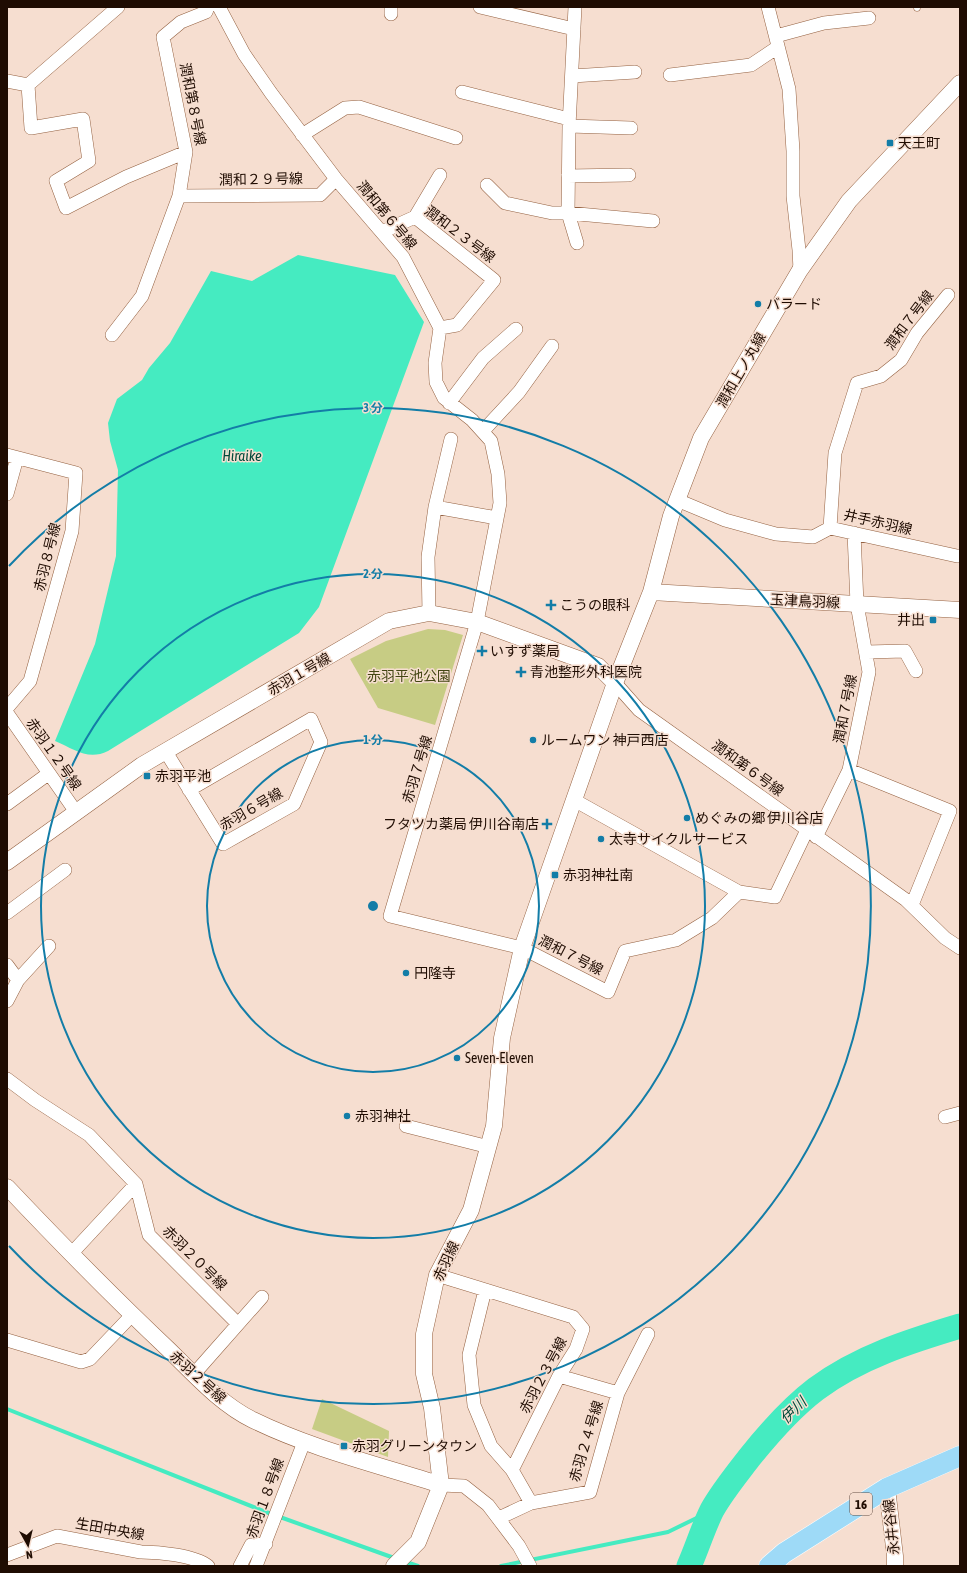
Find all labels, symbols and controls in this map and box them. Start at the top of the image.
street label: 潤和第８号線 [177,61,209,147]
place label: 天王町 [898,135,940,151]
marker: 天王町 [885,138,895,148]
street label: 潤和２９号線 [219,170,303,188]
street label: 潤和第６号線 [354,178,420,252]
street label: 潤和２３号線 [422,202,498,266]
street label: 潤和７号線 [882,287,936,353]
place label: バラード [766,296,822,312]
marker: バラード [753,299,763,309]
street label: 潤和上ノ丸線 [713,330,769,410]
text: 3 分 [363,401,383,415]
water label: Hiraike [222,447,262,464]
street label: 井手赤羽線 [842,506,914,538]
street label: 赤羽８号線 [31,521,63,593]
text: 2 分 [363,567,383,581]
street label: 玉津鳥羽線 [770,591,840,611]
place label: こうの眼科 [560,597,630,613]
marker: こうの眼科 [545,599,557,611]
place label: 井出 [897,612,925,628]
marker: 井出 [928,615,938,625]
place label: いすず薬局 [490,643,560,659]
marker: いすず薬局 [477,646,487,656]
street label: 赤羽１号線 [265,650,333,698]
place label: 青池整形外科医院 [530,664,642,680]
marker: 青池整形外科医院 [515,666,527,678]
park label: 赤羽平池公園 [367,668,451,684]
street label: 潤和７号線 [830,673,860,745]
street label: 赤羽１２号線 [23,715,85,793]
place label: ルームワン 神戸西店 [541,732,669,748]
text: 1 分 [363,733,383,747]
street label: 赤羽７号線 [399,733,435,805]
marker: ルームワン 神戸西店 [528,735,538,745]
street label: 潤和第６号線 [709,737,787,799]
place label: 赤羽平池 [155,768,211,784]
marker: 赤羽平池 [142,771,152,781]
street label: 赤羽６号線 [217,785,285,833]
place label: めぐみの郷 伊川谷店 [695,810,823,826]
marker: めぐみの郷 伊川谷店 [682,813,692,823]
place label: フタツカ薬局 伊川谷南店 [383,816,539,832]
marker: フタツカ薬局 伊川谷南店 [542,819,552,829]
place label: 太寺サイクルサービス [609,831,748,847]
marker: 太寺サイクルサービス [596,834,606,844]
place label: 赤羽神社南 [563,867,633,883]
marker: 赤羽神社南 [550,870,560,880]
centre of rings [366,899,380,913]
street label: 潤和７号線 [536,932,606,978]
place label: 円隆寺 [414,965,456,981]
marker: 円隆寺 [401,968,411,978]
place label: Seven-Eleven [465,1050,534,1066]
marker: Seven-Eleven [452,1053,462,1063]
place label: 赤羽神社 [355,1108,411,1124]
marker: 赤羽神社 [342,1111,352,1121]
street label: 赤羽２０号線 [160,1223,230,1293]
street label: 赤羽線 [430,1239,462,1283]
street label: 赤羽２３号線 [516,1334,570,1416]
street label: 赤羽２号線 [167,1348,229,1406]
water label: 伊川 [776,1392,811,1427]
street label: 赤羽２４号線 [566,1398,606,1484]
place label: 赤羽グリーンタウン [352,1438,477,1454]
marker: 赤羽グリーンタウン [339,1441,349,1451]
street label: 赤羽１８号線 [243,1456,287,1540]
road number: 16 [850,1493,872,1515]
street label: 永井谷線 [880,1498,902,1556]
street label: 生田中央線 [74,1515,146,1543]
north arrow [8,1525,48,1565]
text: N [25,1549,33,1561]

